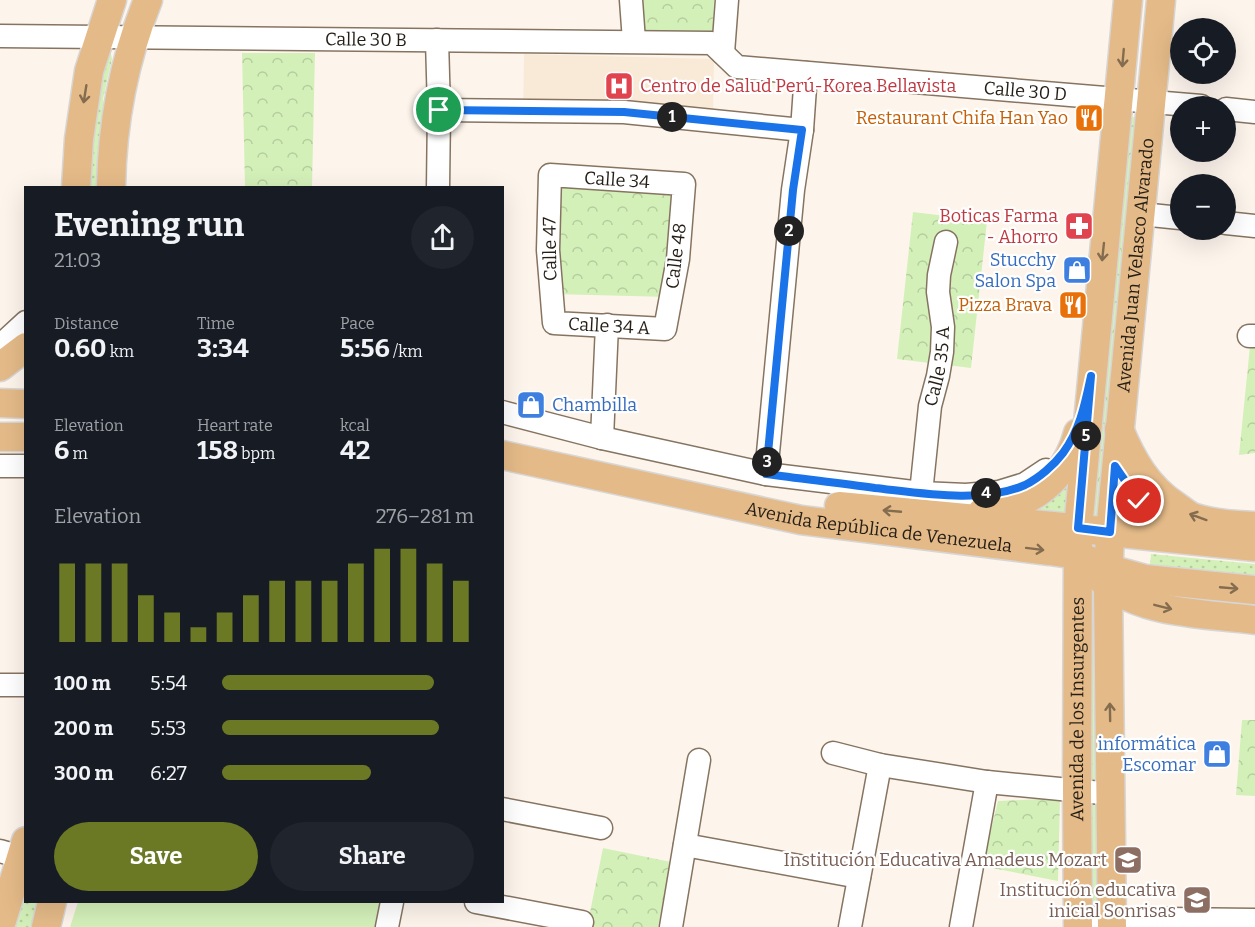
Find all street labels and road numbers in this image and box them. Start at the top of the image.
street label: Calle 30 B [325,28,407,51]
street label: Calle 30 D [983,77,1068,106]
street label: Avenida Juan Velasco Alvarado [1112,137,1159,393]
street label: Calle 34 [583,167,651,193]
street label: Calle 47 [538,217,562,281]
street label: Calle 48 [661,222,691,290]
street label: Calle 34 A [567,313,651,339]
street label: Calle 35 A [919,326,954,409]
street label: Avenida República de Venezuela [743,497,1013,557]
street label: Avenida de los Insurgentes [1066,597,1089,821]

